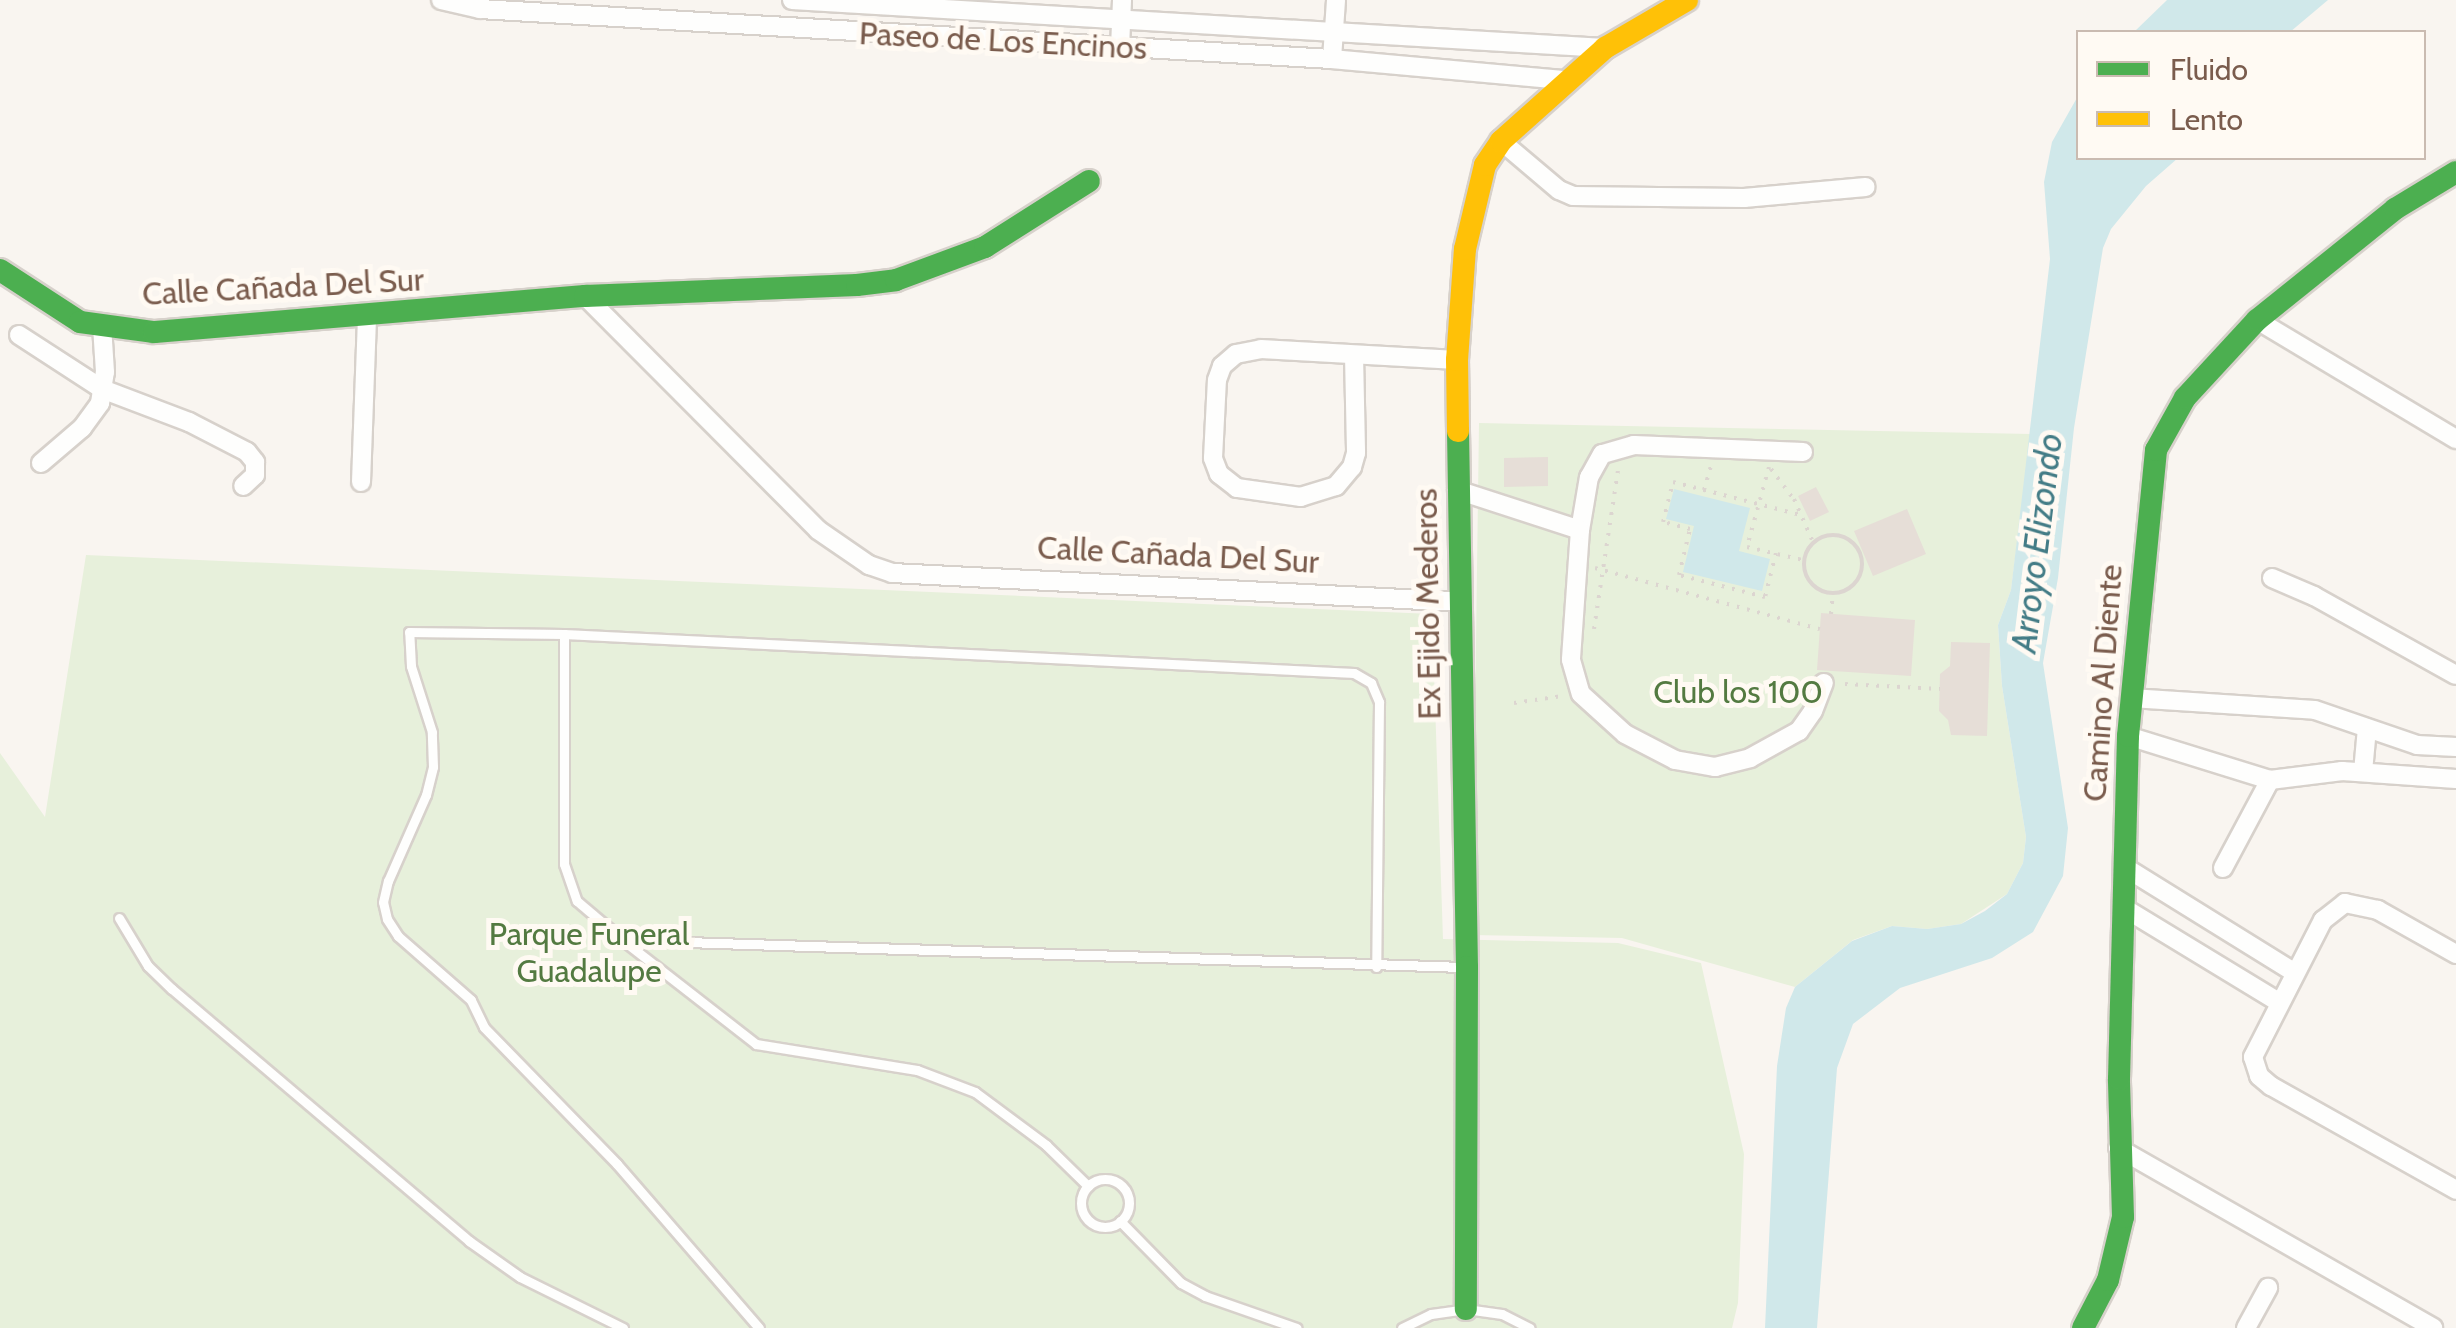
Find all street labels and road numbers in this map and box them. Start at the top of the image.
street label: Paseo de Los Encinos [858,14,1148,68]
street label: Calle Cañada Del Sur [141,260,425,314]
street label: Ex Ejido Mederos [1407,488,1449,720]
street label: Calle Cañada Del Sur [1036,528,1320,582]
street label: Camino Al Diente [2076,563,2130,803]

